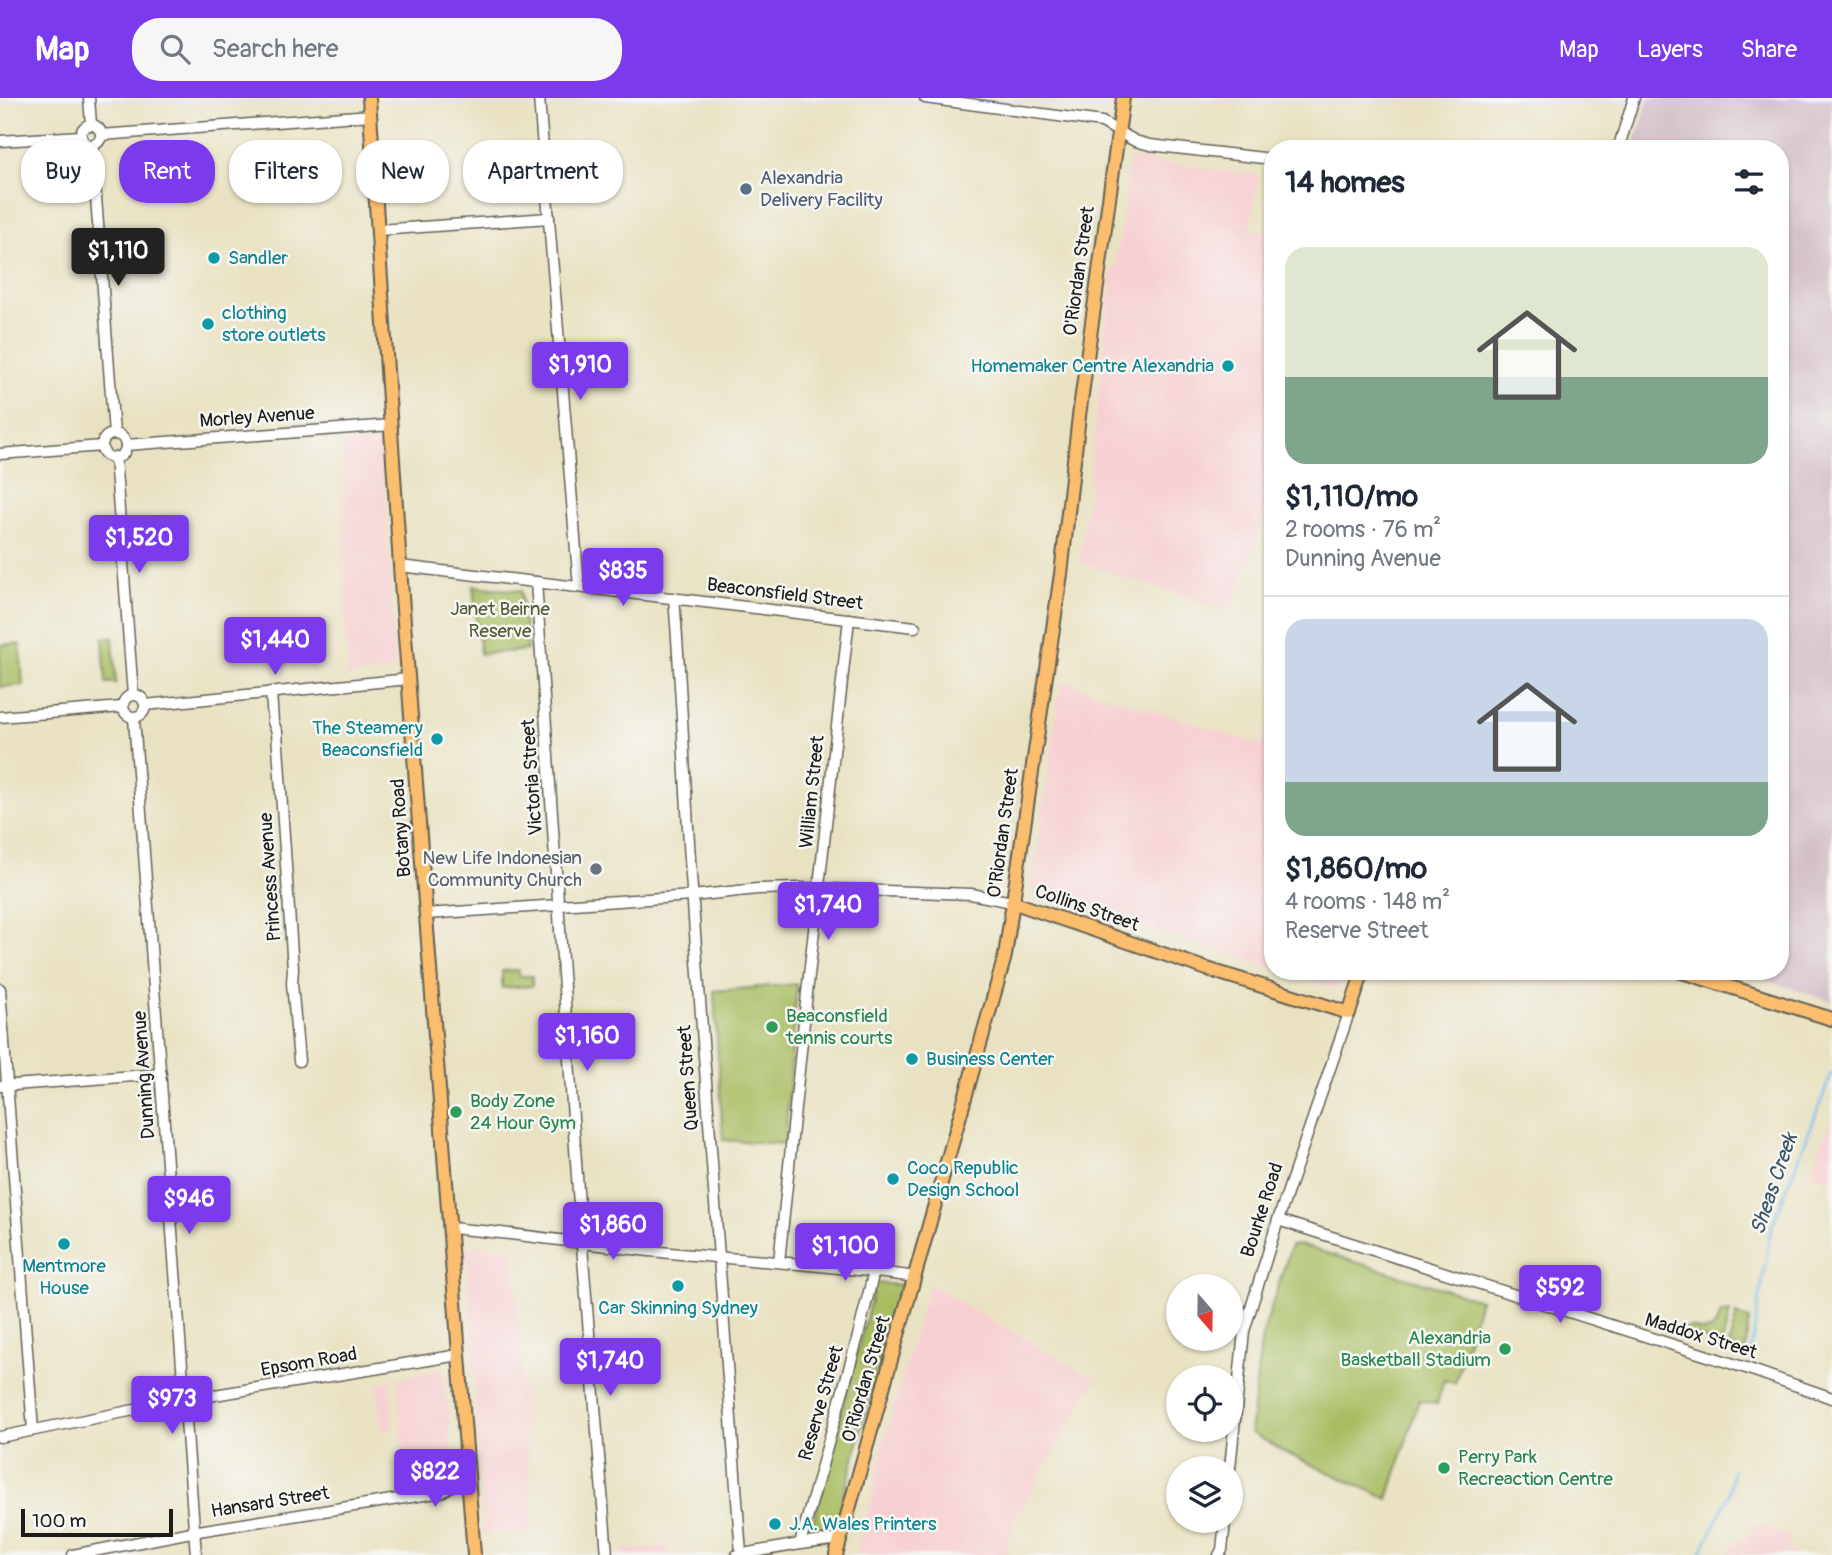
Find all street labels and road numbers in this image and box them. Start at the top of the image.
street label: O'Riordan Street [1058,204,1100,337]
street label: Morley Avenue [199,401,316,433]
street label: Beaconsfield Street [705,572,865,616]
street label: Victoria Street [516,718,548,836]
street label: William Street [794,734,830,850]
street label: O'Riordan Street [982,766,1024,899]
street label: Botany Road [386,778,416,878]
street label: Princess Avenue [253,811,286,942]
street label: Collins Street [1032,879,1143,937]
street label: Dunning Avenue [127,1009,160,1140]
street label: Queen Street [672,1024,704,1132]
street label: Bourke Road [1235,1160,1289,1260]
street label: Maddox Street [1642,1308,1760,1365]
street label: O'Riordan Street [836,1312,896,1445]
street label: Epsom Road [259,1342,359,1382]
street label: Reserve Street [793,1342,849,1463]
street label: Hansard Street [209,1481,331,1523]

